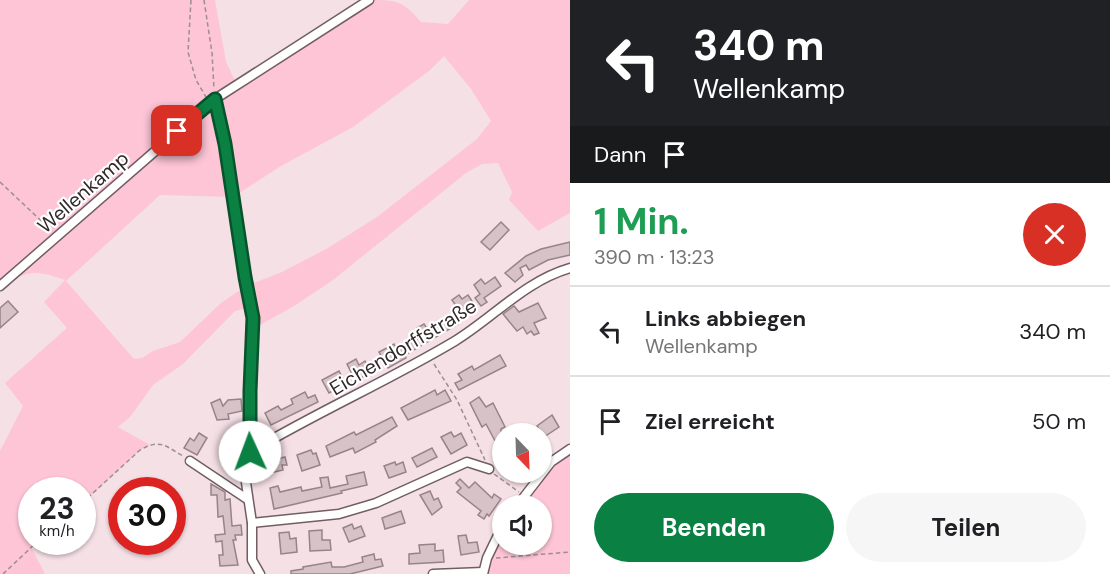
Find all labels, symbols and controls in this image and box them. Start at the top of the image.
text: 340 m [693,18,825,73]
icon: left [594,24,672,102]
text: Wellenkamp [693,71,845,106]
pin [151,105,202,156]
icon: arrive [160,114,193,147]
icon: arrive [658,138,691,171]
text: Dann [594,140,646,169]
street label: Wellenkamp [32,145,134,239]
text: 1 Min. [594,198,689,245]
button: close [1023,203,1086,266]
text: 390 m · 13:23 [594,244,715,270]
street label: Eichendorffstraße [325,293,481,401]
text: Links abbiegen [645,304,806,333]
icon: left [594,315,627,348]
text: 340 m [1019,317,1086,346]
text: Wellenkamp [645,333,758,359]
icon: arrive [594,405,627,438]
text: Ziel erreicht [645,407,775,436]
text: 50 m [1032,407,1086,436]
position arrow [218,420,282,484]
north arrow [492,423,552,483]
map controls [492,423,552,555]
speed limit sign: 30 [108,477,186,555]
text: 23 [39,489,75,528]
button: Beenden [594,493,834,562]
button: Teilen [846,493,1086,562]
button: sound [492,495,552,555]
text: km/h [39,521,75,541]

